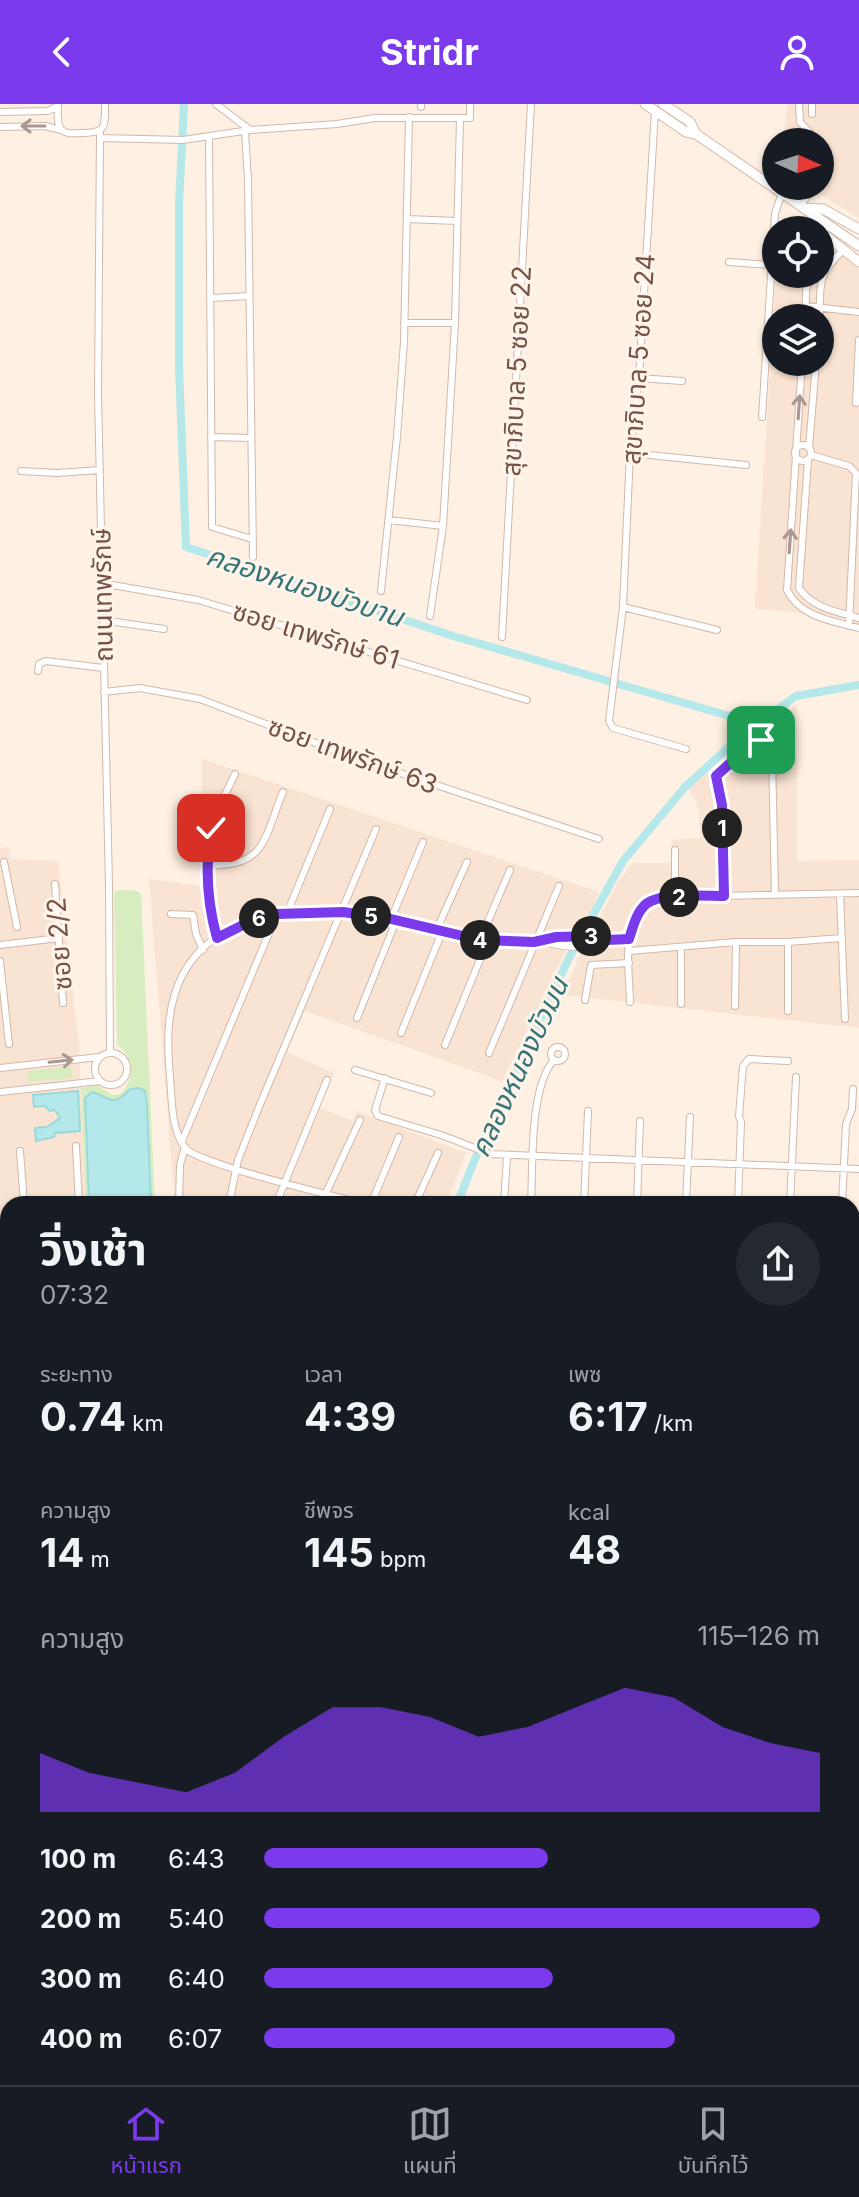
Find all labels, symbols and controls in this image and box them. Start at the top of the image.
icon: back [40,30,84,74]
text: Stridr [380,30,479,74]
icon: person [775,30,819,74]
one-way arrow [20,119,47,134]
north arrow [762,128,834,200]
map controls [762,128,834,376]
button: locate [762,216,834,288]
street label: สุขาภิบาล 5 ซอย 24 [615,253,662,466]
street label: สุขาภิบาล 5 ซอย 22 [495,265,538,477]
button: layers [762,304,834,376]
one-way arrow [792,394,807,421]
street label: ถนนเทพรักษ์ [85,528,119,662]
one-way arrow [783,528,798,555]
water label: คลองหนองบัวบาน [202,538,410,634]
street label: ซอย เทพรักษ์ 61 [229,595,403,675]
pin [727,706,795,774]
street label: ซอย เทพรักษ์ 63 [264,710,442,800]
icon: arrive [739,718,783,762]
pin [177,794,245,862]
icon: check [189,806,233,850]
pin: 1 [702,808,742,848]
text: 1 [717,815,727,841]
pin: 2 [659,877,699,917]
text: 2 [672,884,686,910]
street label: ซอย 2/2 [40,896,78,992]
pin: 5 [351,896,391,936]
pin: 6 [239,898,279,938]
text: 5 [364,903,378,929]
text: 6 [252,905,266,931]
pin: 3 [571,916,611,956]
pin: 4 [460,920,500,960]
text: 3 [584,923,598,949]
text: 4 [473,927,487,953]
water label: คลองหนองบัวมน [463,970,576,1162]
one-way arrow [47,1054,74,1069]
text: วิ่งเช้า [40,1222,147,1276]
button: share [736,1222,820,1306]
text: 07:32 [40,1279,109,1310]
text: ระยะทาง [40,1361,113,1387]
text: เวลา [304,1361,343,1387]
text: เพซ [568,1361,602,1387]
text: 0.74 [40,1392,126,1441]
text: 4:39 [304,1392,396,1441]
text: 6:17 [568,1392,648,1441]
text: km [126,1410,164,1436]
text: /km [648,1410,693,1436]
text: ความสูง [40,1497,111,1523]
text: ชีพจร [304,1497,354,1523]
text: kcal [568,1499,610,1525]
text: 48 [568,1525,621,1574]
text: 14 [40,1528,84,1577]
text: 145 [304,1528,374,1577]
text: m [84,1546,110,1572]
text: bpm [374,1546,426,1572]
text: 115–126 m [697,1620,820,1651]
text: ความสูง [40,1623,124,1654]
text: 100 m [40,1843,116,1874]
text: 6:43 [168,1843,224,1874]
text: 200 m [40,1903,121,1934]
text: 5:40 [168,1903,225,1934]
text: 300 m [40,1963,122,1994]
text: 6:40 [168,1963,225,1994]
text: 400 m [40,2023,123,2054]
text: 6:07 [168,2023,222,2054]
tab: หน้าแรก [111,2102,182,2183]
tab: แผนที่ [403,2102,457,2183]
tab: บันทึกไว้ [678,2102,748,2183]

